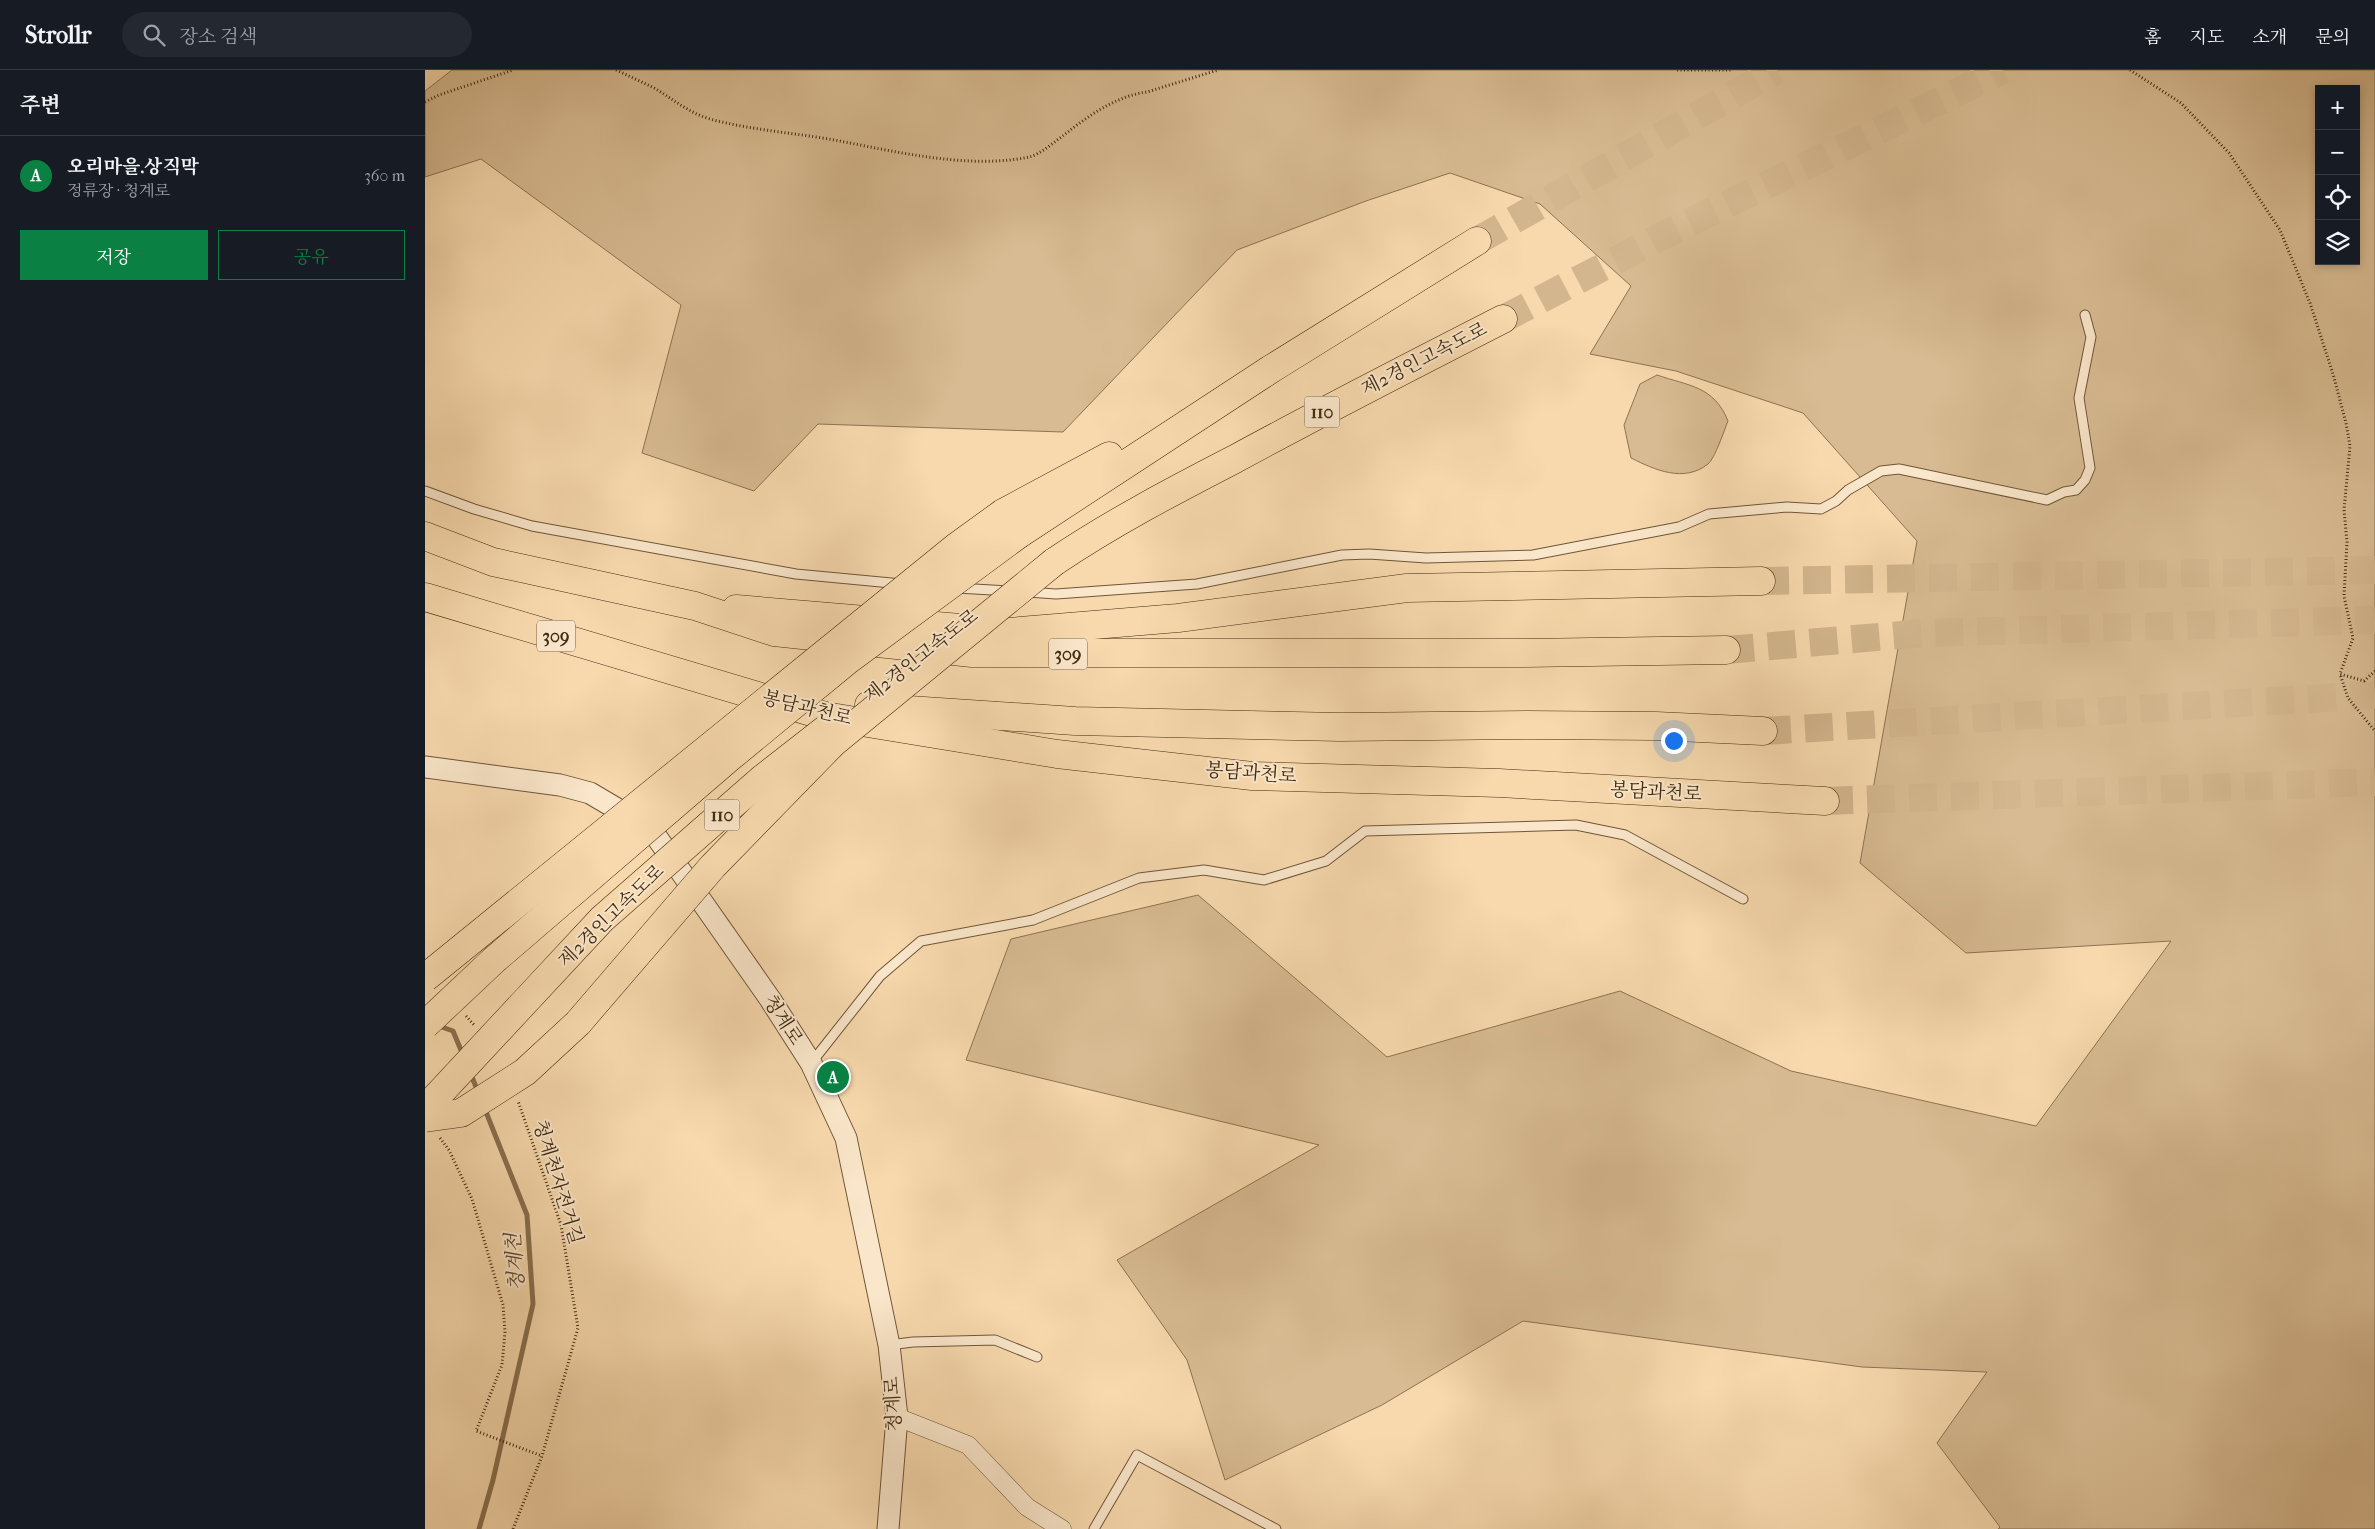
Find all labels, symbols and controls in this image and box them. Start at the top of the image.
search box [122,12,472,57]
text: Strollr [25,21,92,49]
icon: search [140,21,168,49]
text: 장소 검색 [180,26,257,48]
text: 홈 [2144,27,2162,48]
text: 지도 [2190,27,2224,48]
text: 소개 [2252,27,2287,48]
text: 문의 [2315,27,2350,48]
map controls [2315,85,2360,265]
button: + [2315,85,2360,130]
text: 주변 [20,93,61,117]
button: − [2315,130,2360,175]
text: 오리마을.상직막 [67,156,199,178]
text: A [31,166,41,185]
text: 360 m [364,166,405,185]
button: locate [2315,175,2360,220]
text: 정류장 · 청계로 [67,181,170,200]
button: layers [2315,220,2360,265]
button: 저장 [20,230,208,280]
button: 공유 [218,230,405,280]
street label: 제2경인고속도로 [1357,318,1491,400]
road number: 110 [1305,397,1339,428]
street label: 제2경인고속도로 [860,605,982,707]
road number: 309 [537,620,575,652]
road number: 309 [1049,638,1087,670]
street label: 봉담과천로 [760,686,854,730]
your location [1661,728,1687,754]
street label: 봉담과천로 [1204,759,1298,787]
street label: 봉담과천로 [1610,779,1702,805]
road number: 110 [705,800,739,830]
street label: 제2경인고속도로 [554,860,668,972]
street label: 청계로 [759,991,807,1049]
pin: A [817,1058,849,1096]
street label: 청계천자전거길 [529,1117,587,1247]
water label: 청계천 [501,1231,528,1292]
street label: 청계로 [881,1376,905,1432]

